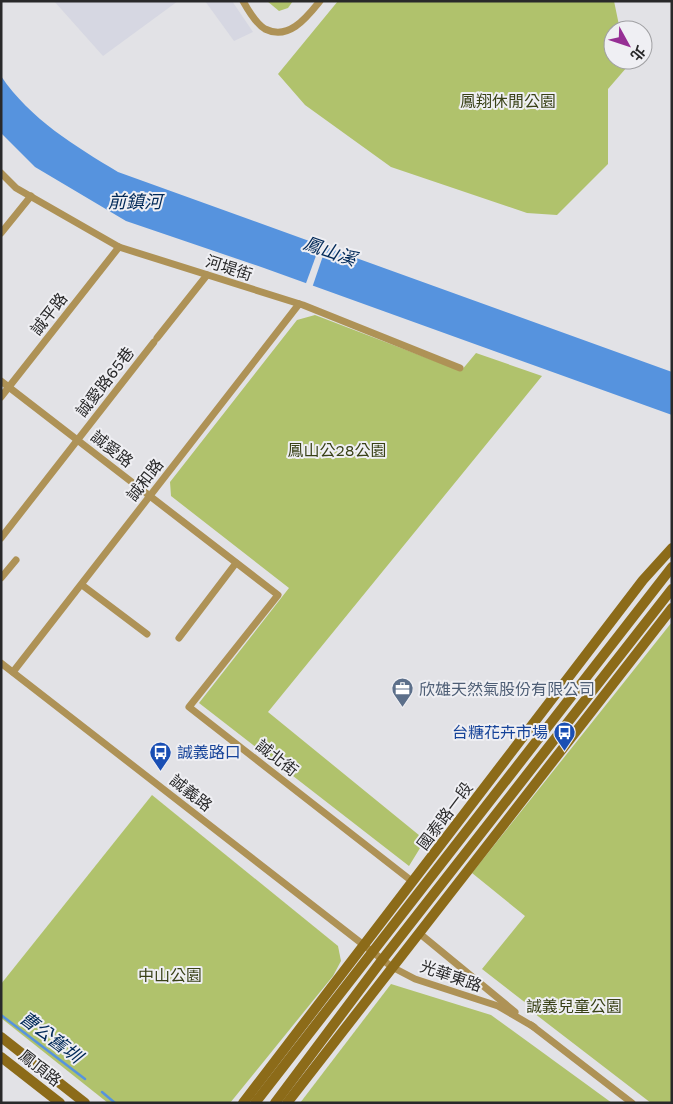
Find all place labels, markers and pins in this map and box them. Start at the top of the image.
office icon: 欣雄天然氣股份有限公司 [391,677,415,708]
place label: 欣雄天然氣股份有限公司 [419,680,595,699]
bus stop icon: 台糖花卉市場 [552,720,576,751]
place label: 台糖花卉市場 [452,723,548,742]
bus stop icon: 誠義路口 [149,740,173,771]
place label: 誠義路口 [177,743,241,762]

